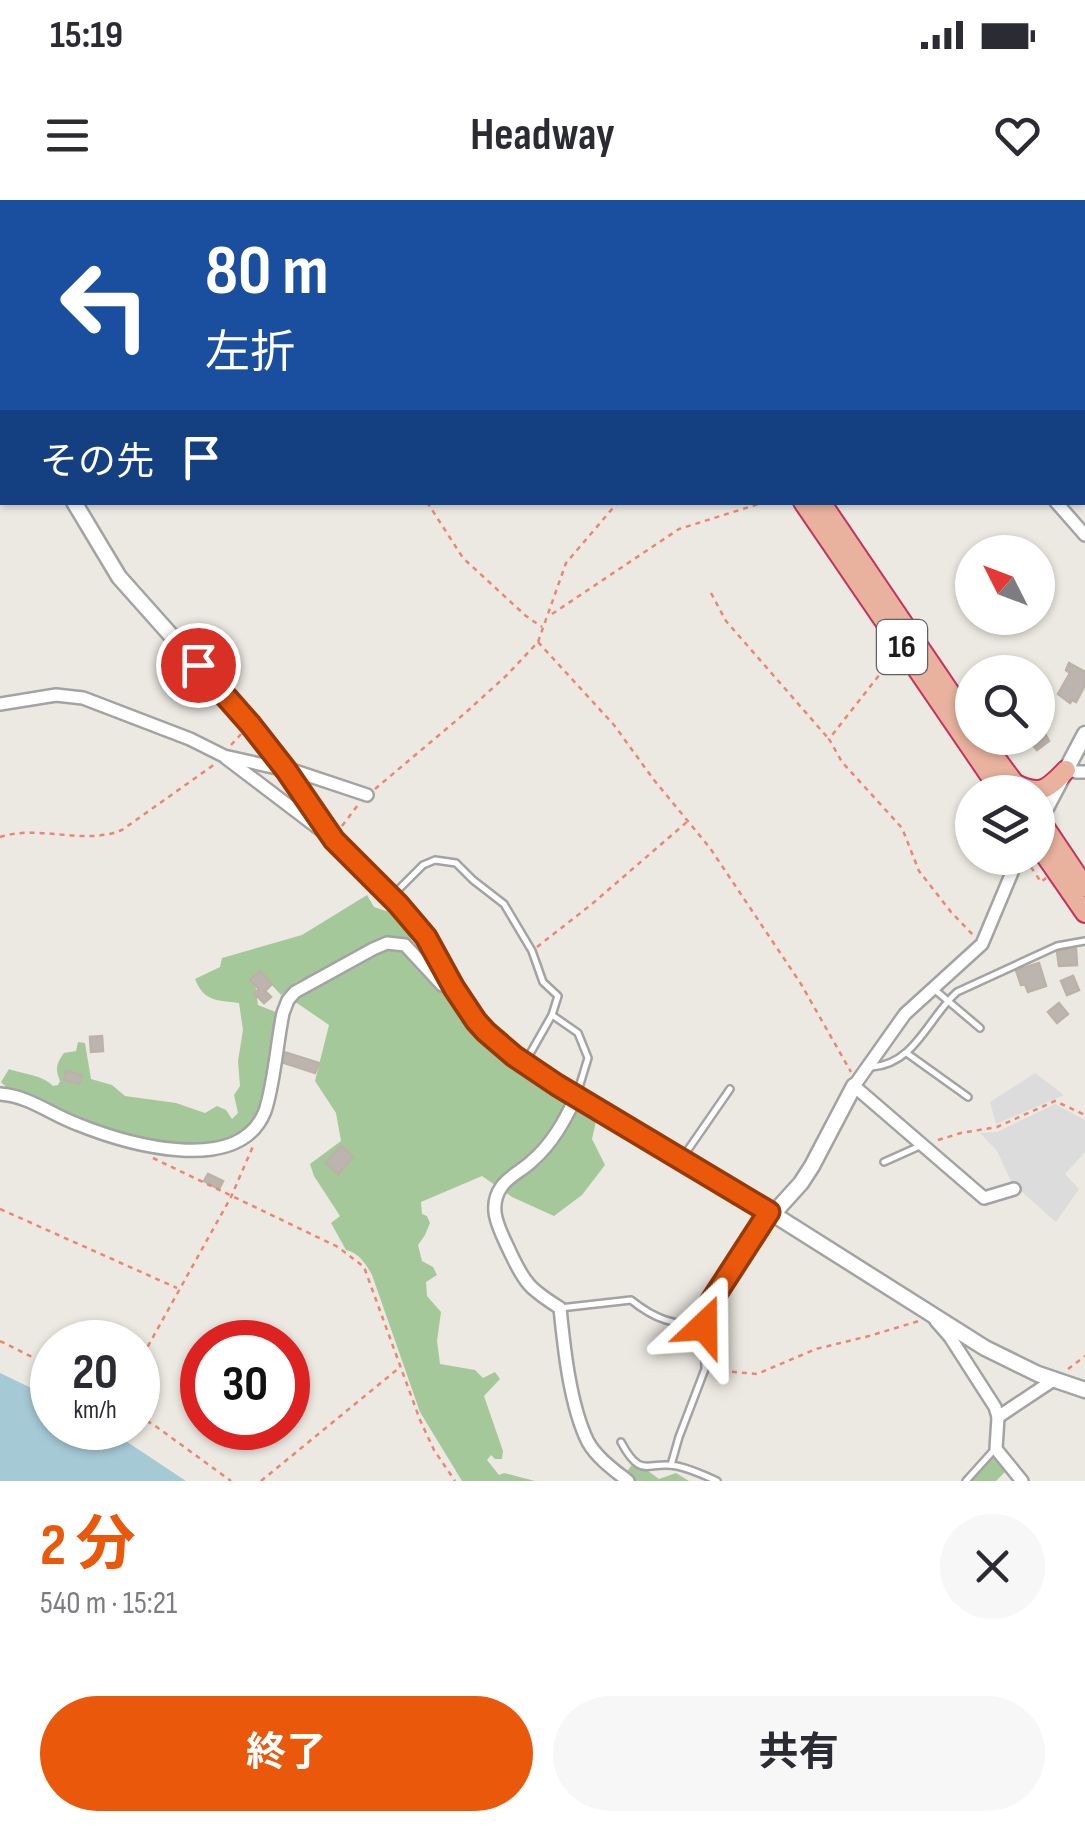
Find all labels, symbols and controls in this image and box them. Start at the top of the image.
text: 15:19 [50,13,123,58]
icon: menu [40,108,95,163]
text: Headway [470,108,615,163]
icon: heart [990,108,1045,163]
text: 80 m [205,230,329,314]
icon: left [40,240,170,370]
text: 左折 [205,326,295,381]
icon: arrive [174,430,229,485]
text: その先 [40,440,154,485]
north arrow [955,535,1055,635]
map controls [955,535,1055,875]
road number: 16 [877,620,927,674]
pin [156,623,241,708]
icon: arrive [171,638,226,693]
button: search [955,655,1055,755]
button: layers [955,775,1055,875]
position arrow [652,1274,756,1378]
speed limit sign: 30 [180,1320,310,1450]
text: 20 [72,1343,118,1403]
text: km/h [73,1395,117,1426]
text: 2 分 [40,1510,136,1582]
button: close [940,1514,1045,1619]
text: 540 m · 15:21 [40,1584,177,1623]
button: 終了 [40,1696,533,1811]
button: 共有 [553,1696,1045,1811]

